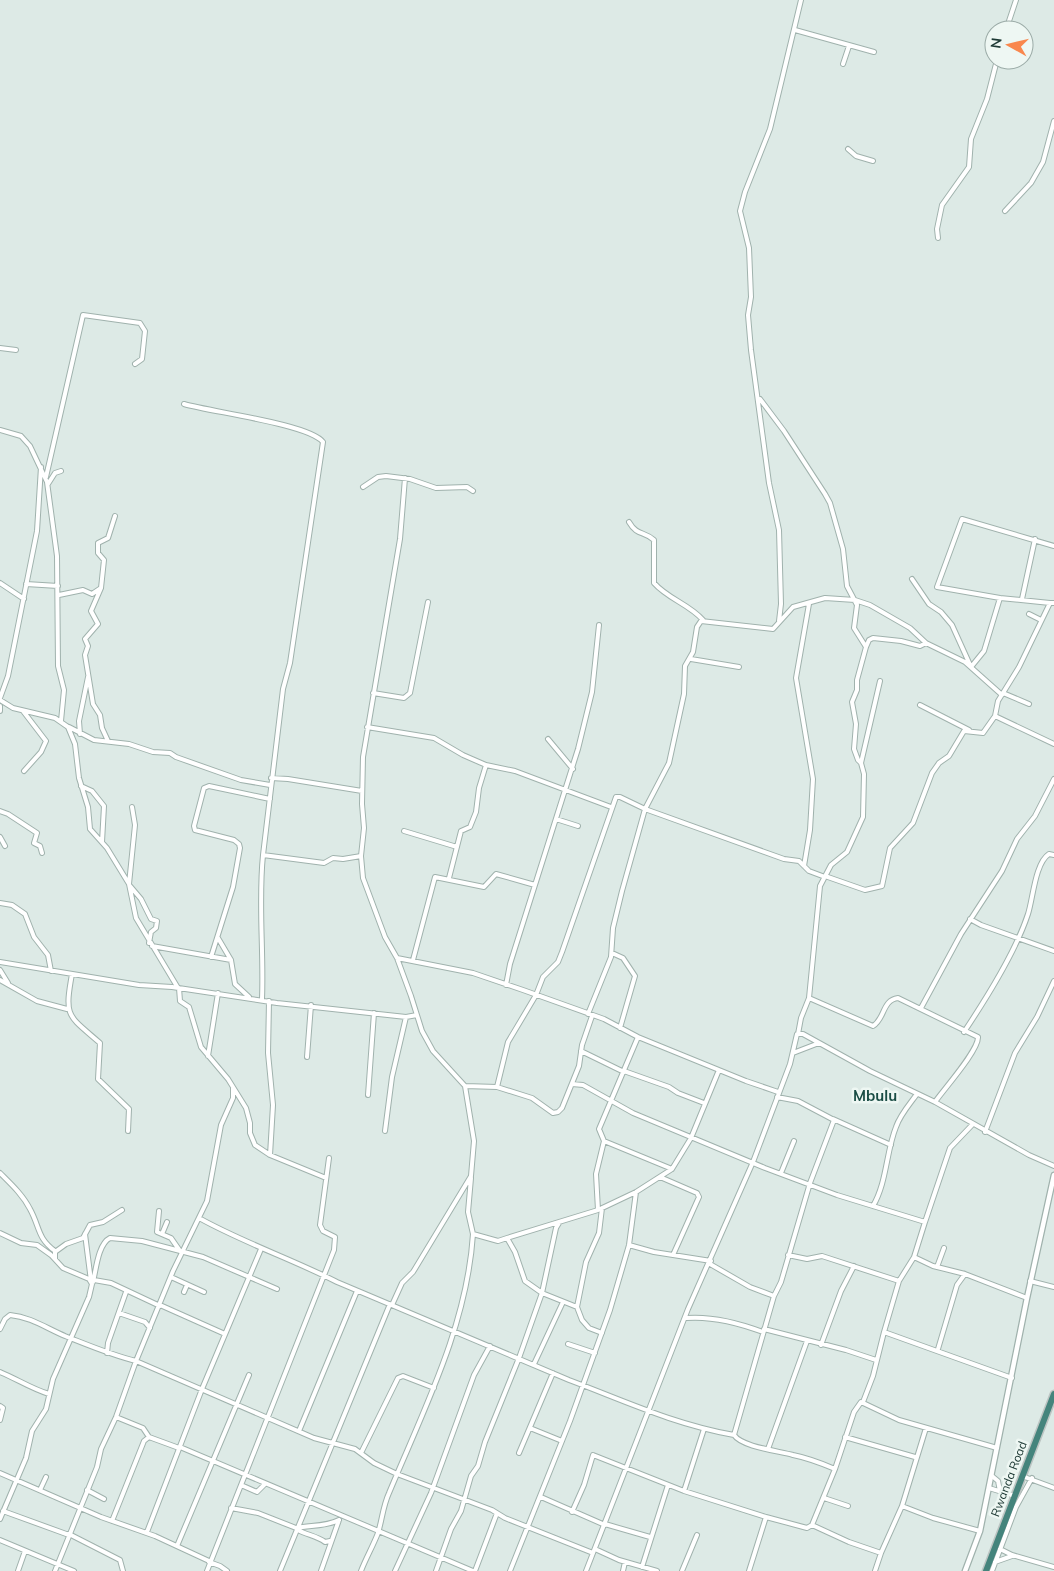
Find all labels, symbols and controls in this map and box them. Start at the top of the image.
north arrow [984,20,1034,70]
text: N [986,37,1006,50]
district label: Mbulu [853,1086,897,1105]
street label: Rwanda Road [987,1439,1030,1519]

